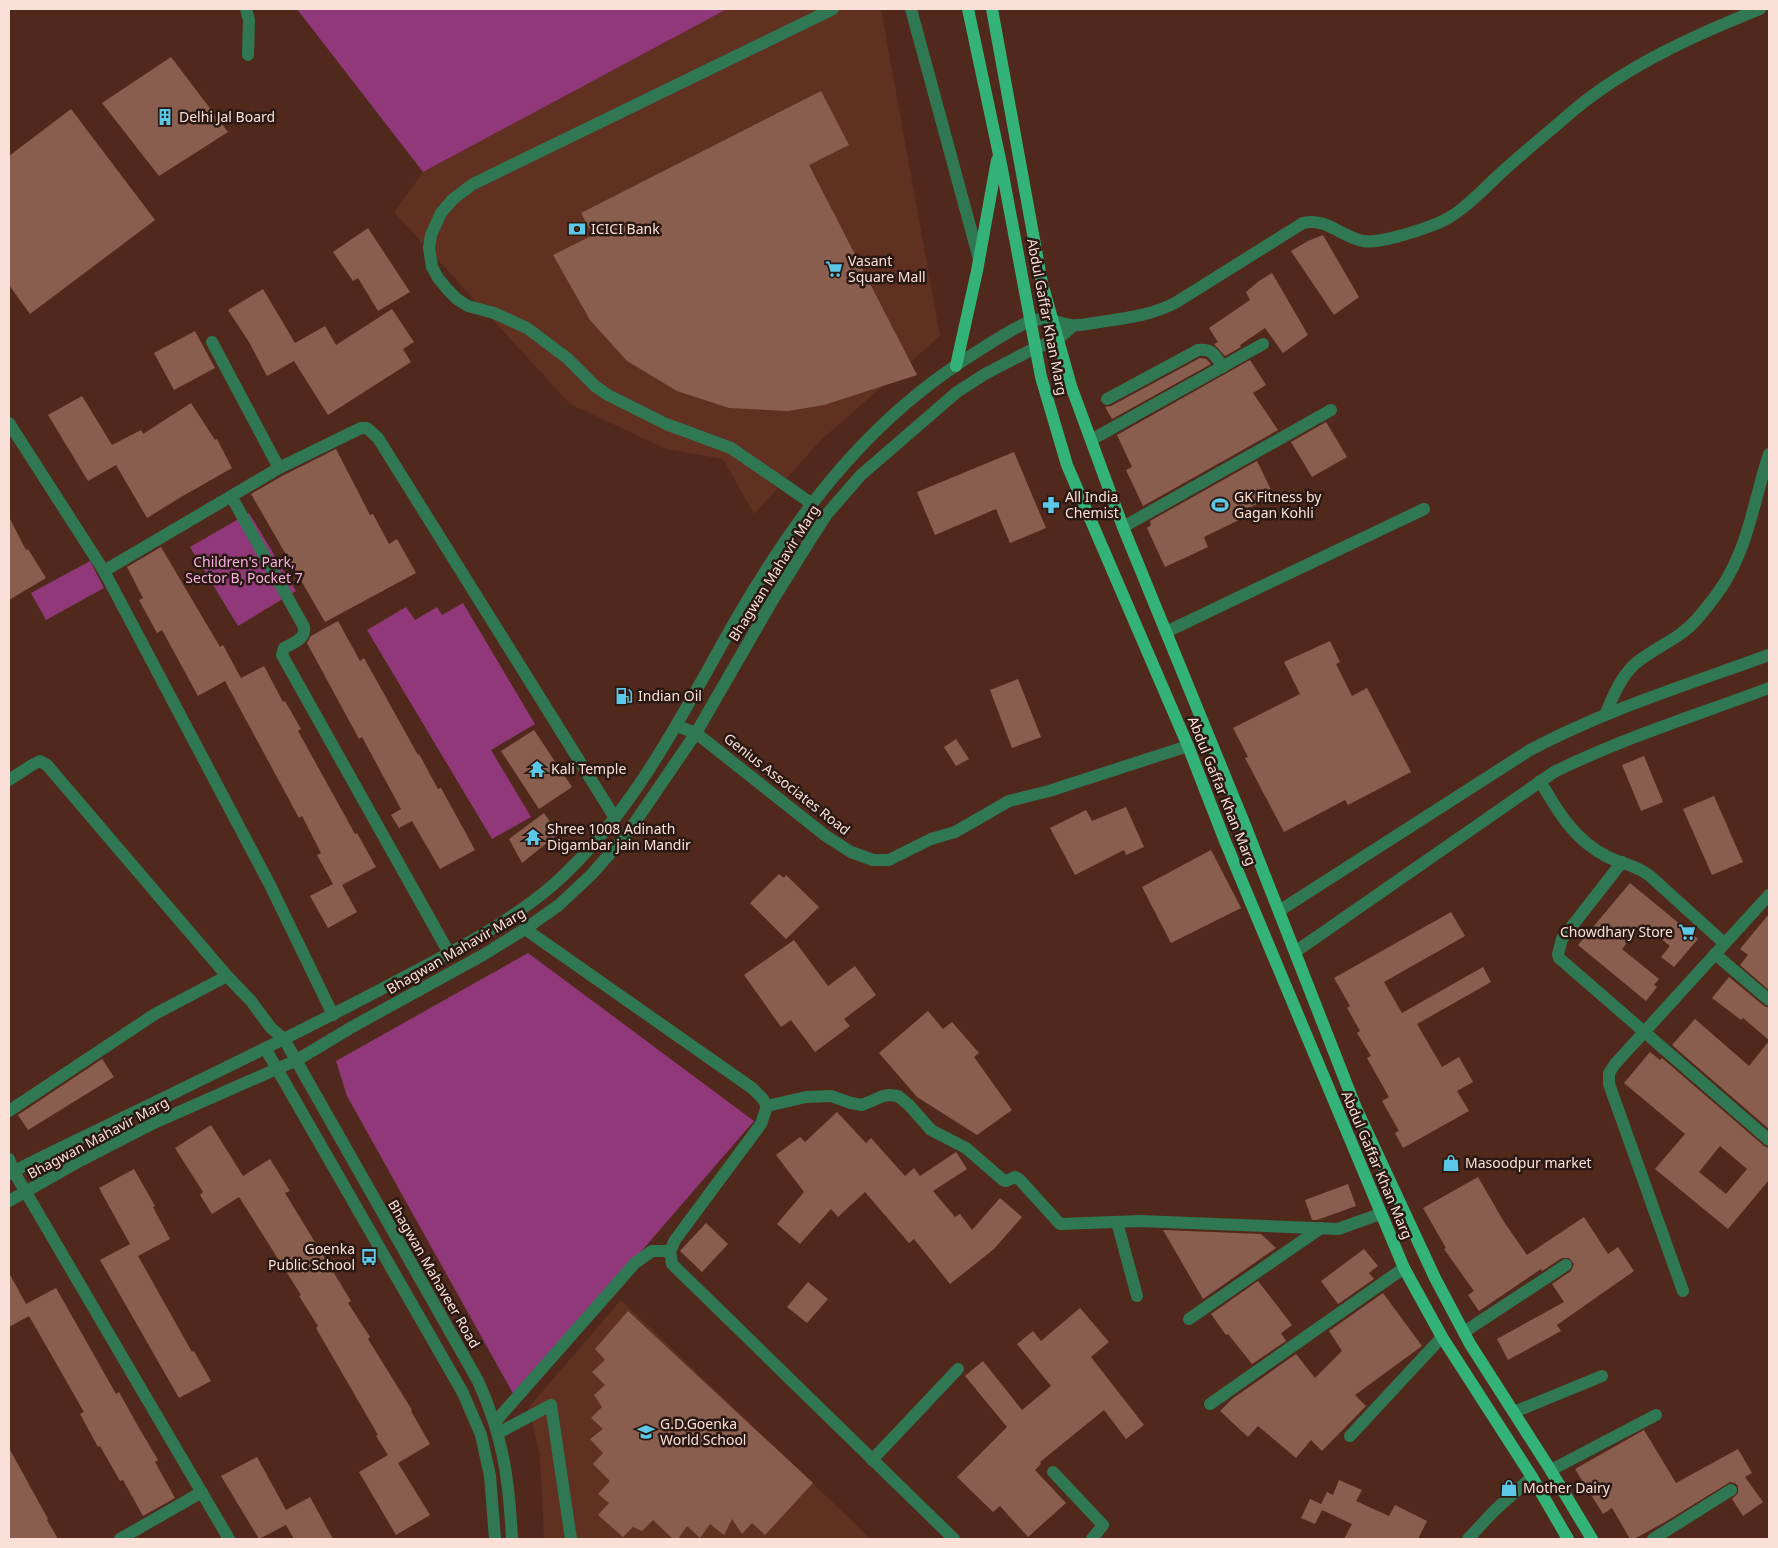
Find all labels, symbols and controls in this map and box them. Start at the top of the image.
building icon: Delhi Jal Board [155,107,175,127]
place label: Delhi Jal Board [179,107,275,126]
bank icon: ICICI Bank [567,219,587,239]
place label: ICICI Bank [591,219,660,238]
street label: Abdul Gaffar Khan Marg [1023,237,1072,397]
place label: Vasant Square Mall [848,251,926,286]
supermarket icon: Vasant Square Mall [824,259,844,279]
place label: All India Chemist [1065,487,1119,522]
place label: GK Fitness by Gagan Kohli [1234,487,1322,522]
pharmacy icon: All India Chemist [1041,495,1061,515]
sports icon: GK Fitness by Gagan Kohli [1210,495,1230,515]
street label: Bhagwan Mahavir Marg [724,501,823,645]
park label: Children's Park, Sector B, Pocket 7 [185,552,303,587]
fuel station icon: Indian Oil [614,686,634,706]
place label: Indian Oil [638,686,702,705]
street label: Abdul Gaffar Khan Marg [1184,713,1261,868]
street label: Genius Associates Road [720,728,854,839]
temple icon: Kali Temple [527,759,547,779]
place label: Kali Temple [551,759,626,778]
place label: Shree 1008 Adinath Digambar jain Mandir [547,819,691,854]
temple icon: Shree 1008 Adinath Digambar jain Mandir [523,827,543,847]
street label: Bhagwan Mahavir Marg [383,903,529,998]
place label: Chowdhary Store [1560,922,1673,941]
supermarket icon: Chowdhary Store [1677,922,1697,942]
street label: Abdul Gaffar Khan Marg [1338,1088,1417,1242]
street label: Bhagwan Mahavir Marg [24,1092,172,1183]
shop icon: Masoodpur market [1441,1153,1461,1173]
place label: Masoodpur market [1465,1153,1592,1172]
street label: Bhagwan Mahaveer Road [384,1196,485,1351]
place label: Goenka Public School [268,1239,355,1274]
bus stop icon: Goenka Public School [359,1247,379,1267]
place label: G.D.Goenka World School [660,1414,746,1449]
school or university icon: G.D.Goenka World School [636,1422,656,1442]
shop icon: Mother Dairy [1499,1478,1519,1498]
place label: Mother Dairy [1523,1478,1611,1497]

